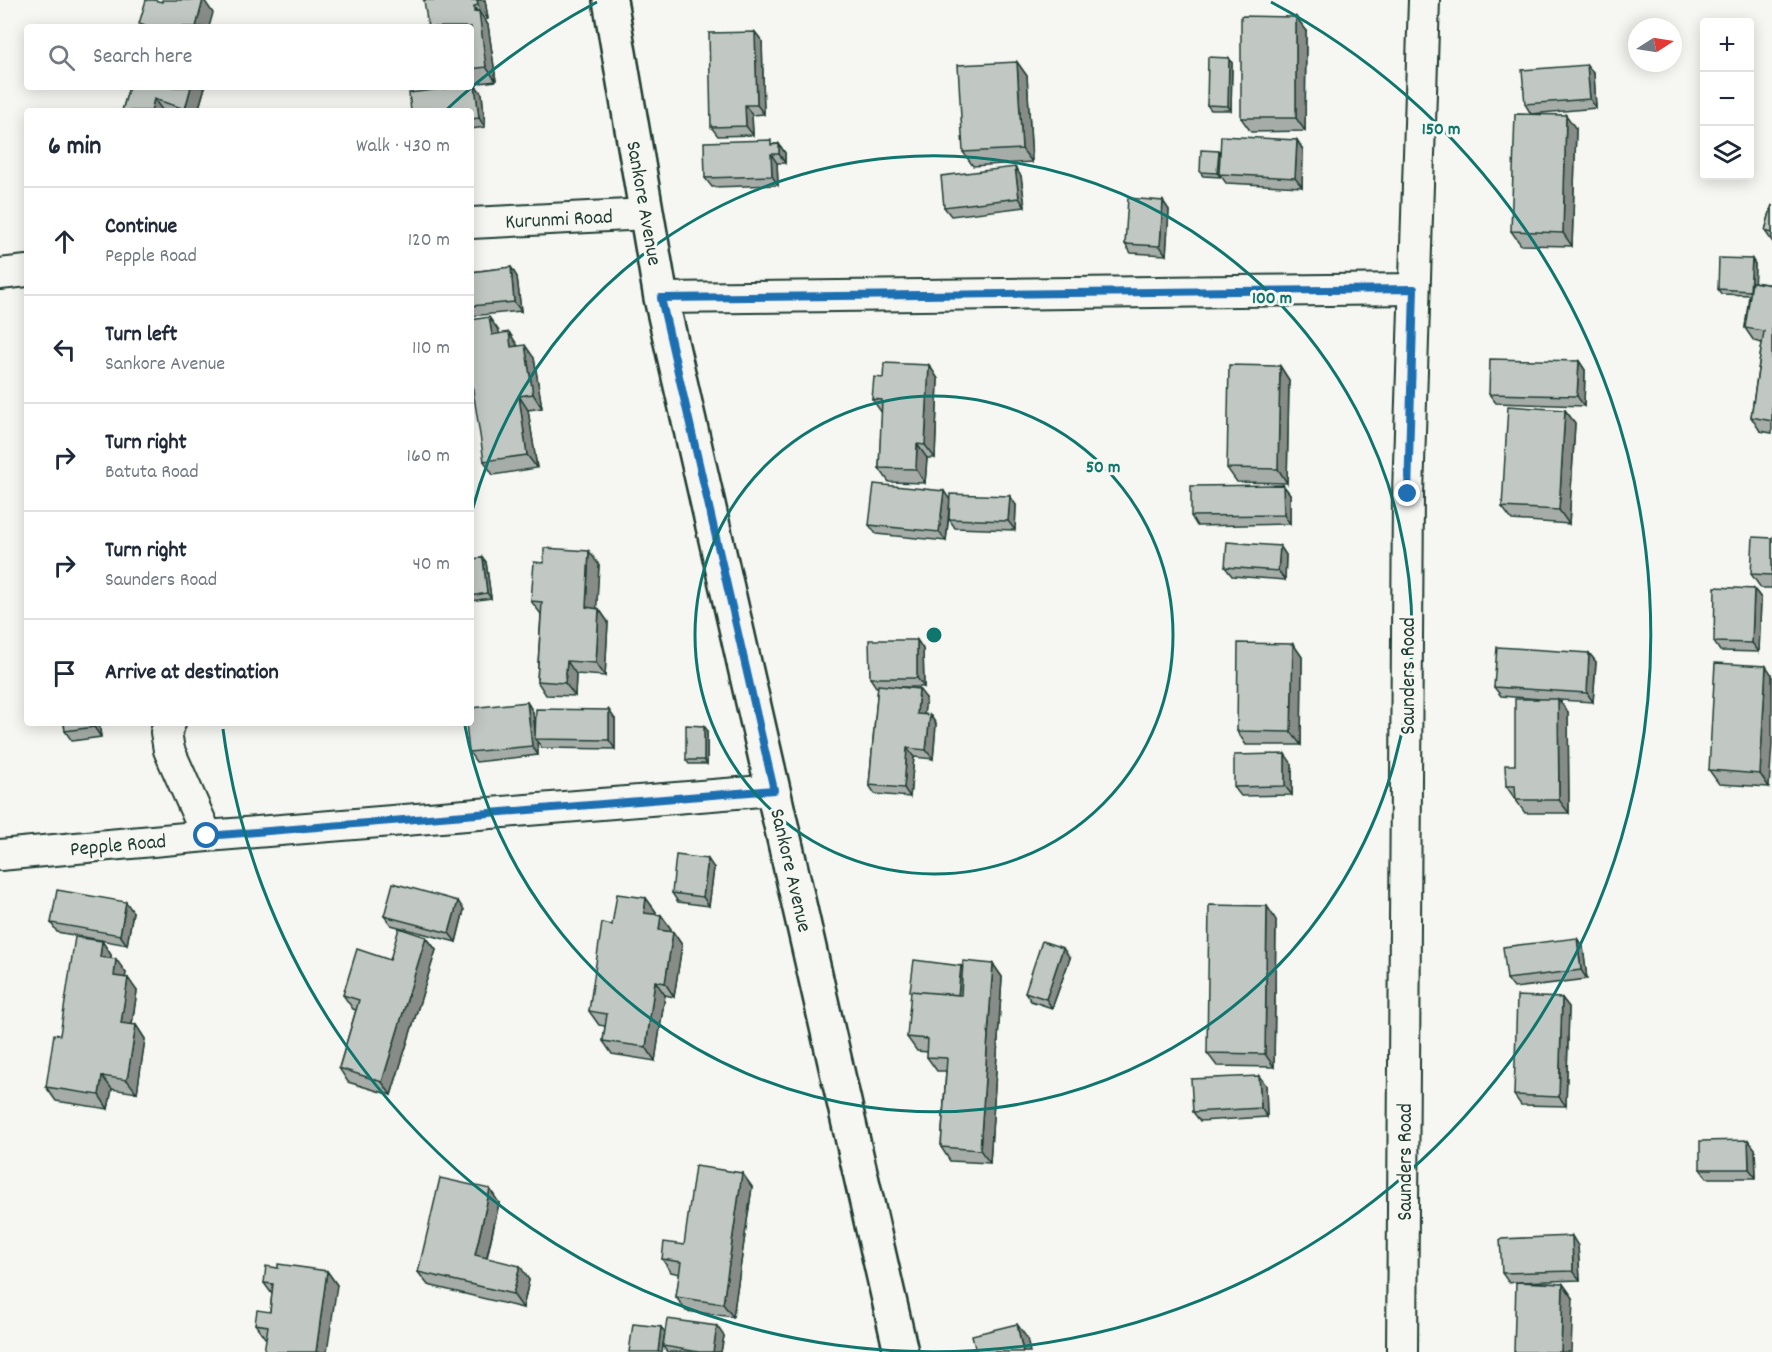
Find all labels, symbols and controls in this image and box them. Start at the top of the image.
north arrow [1628,18,1682,72]
map controls [1700,18,1754,180]
button: + [1700,18,1754,72]
search box [24,24,474,90]
icon: search [45,41,78,74]
text: Search here [93,42,192,73]
button: − [1700,72,1754,126]
text: 150 m [1422,118,1460,143]
button: layers [1700,126,1754,180]
text: 6 min [48,129,101,166]
text: Walk · 430 m [356,133,450,161]
street label: Sankore Avenue [616,139,668,268]
street label: Kurunmi Road [505,203,614,239]
text: Continue [105,212,177,243]
icon: ahead [48,225,81,258]
text: 120 m [408,227,450,255]
text: Pepple Road [105,243,197,271]
text: 100 m [1252,287,1292,312]
text: Turn left [105,320,177,351]
icon: left [48,333,81,366]
text: 110 m [412,335,450,363]
text: Sankore Avenue [105,351,225,379]
text: Turn right [105,428,187,459]
icon: right [48,441,81,474]
text: 160 m [407,443,450,471]
text: 50 m [1086,456,1120,481]
text: Batuta Road [105,459,199,487]
route end [1394,480,1420,506]
text: Turn right [105,536,187,567]
icon: right [48,549,81,582]
text: 40 m [412,551,450,579]
text: Saunders Road [105,567,217,595]
street label: Saunders Road [1395,617,1425,735]
centre of rings [924,625,944,645]
icon: arrive [48,657,81,690]
text: Arrive at destination [105,658,279,689]
street label: Sankore Avenue [760,806,818,935]
route start [193,822,219,848]
street label: Pepple Road [69,828,168,866]
street label: Saunders Road [1392,1103,1422,1221]

